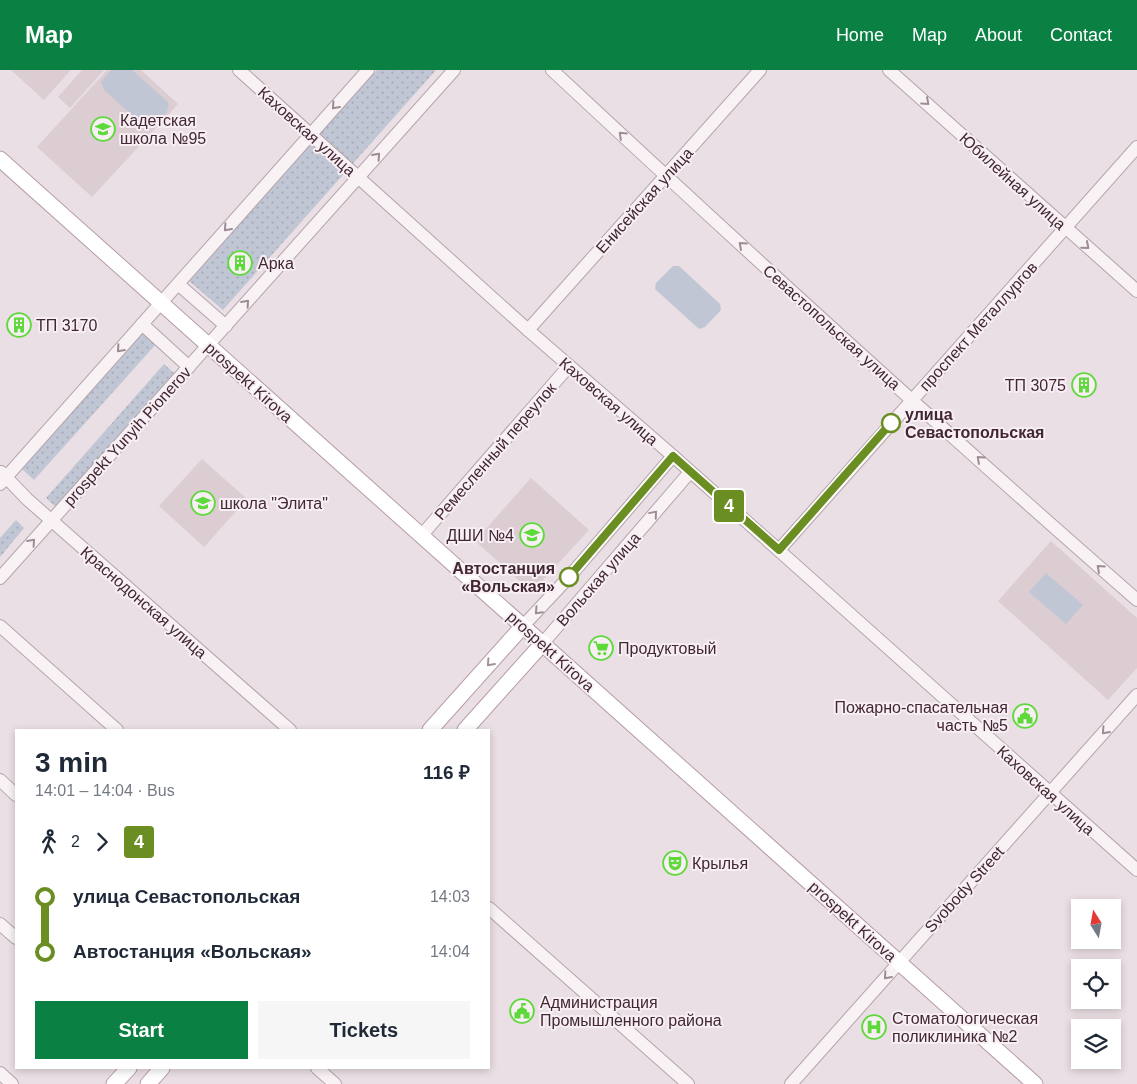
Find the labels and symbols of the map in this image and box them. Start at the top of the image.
street label: Каховская улица [255,83,359,179]
one-way arrow [920,97,929,106]
one-way arrow [332,101,341,110]
place label: Кадетская школа №95 [120,112,206,147]
school or university icon: Кадетская школа №95 [90,116,116,142]
street label: Юбилейная улица [956,129,1069,233]
one-way arrow [619,132,628,141]
street label: Енисейская улица [593,144,696,256]
one-way arrow [371,153,380,162]
one-way arrow [224,222,233,231]
one-way arrow [1080,240,1089,249]
one-way arrow [738,242,747,251]
building icon: Арка [227,250,253,276]
place label: Арка [258,255,294,272]
street label: проспект Металлургов [916,259,1041,394]
street label: Севастопольская улица [760,262,904,393]
one-way arrow [240,300,249,309]
building icon: ТП 3170 [6,312,32,338]
place label: ТП 3170 [36,317,97,334]
street label: prospekt Kirova [202,339,296,426]
one-way arrow [116,344,125,353]
street label: Каховская улица [556,354,661,449]
street label: prospekt Yunyih Pionerov [60,363,194,509]
building icon: ТП 3075 [1071,372,1097,398]
place label: ТП 3075 [1005,377,1066,394]
street label: Ремесленный переулок [431,379,560,523]
place label: улица Севастопольская [905,406,1044,441]
marker: улица Севастопольская [881,413,901,433]
one-way arrow [976,456,985,465]
school or university icon: школа "Элита" [190,490,216,516]
line badge: 4 [713,490,745,522]
place label: школа "Элита" [220,495,328,512]
one-way arrow [649,510,658,519]
school or university icon: ДШИ №4 [519,522,545,548]
place label: ДШИ №4 [446,527,514,544]
street label: Вольская улица [553,529,644,630]
one-way arrow [27,539,36,548]
street label: Краснодонская улица [77,543,210,662]
place label: Автостанция «Вольская» [452,560,555,595]
one-way arrow [1097,565,1106,574]
marker: Автостанция «Вольская» [559,567,579,587]
one-way arrow [535,606,544,615]
street label: prospekt Kirova [504,608,598,695]
supermarket icon: Продуктовый [588,635,614,661]
place label: Продуктовый [618,640,716,657]
one-way arrow [487,657,496,666]
place label: Пожарно-спасательная часть №5 [835,699,1008,734]
public building icon: Пожарно-спасательная часть №5 [1012,703,1038,729]
one-way arrow [1101,726,1110,735]
street label: Каховская улица [994,742,1098,838]
street label: Svobody Street [921,843,1008,936]
theatre icon: Крылья [662,850,688,876]
place label: Крылья [692,855,748,872]
street label: prospekt Kirova [806,878,900,965]
north arrow [1071,899,1121,949]
one-way arrow [884,971,893,980]
place label: Администрация Промышленного района [540,994,722,1029]
public building icon: Администрация Промышленного района [509,998,535,1024]
place label: Стоматологическая поликлиника №2 [892,1010,1038,1045]
hospital icon: Стоматологическая поликлиника №2 [861,1014,887,1040]

